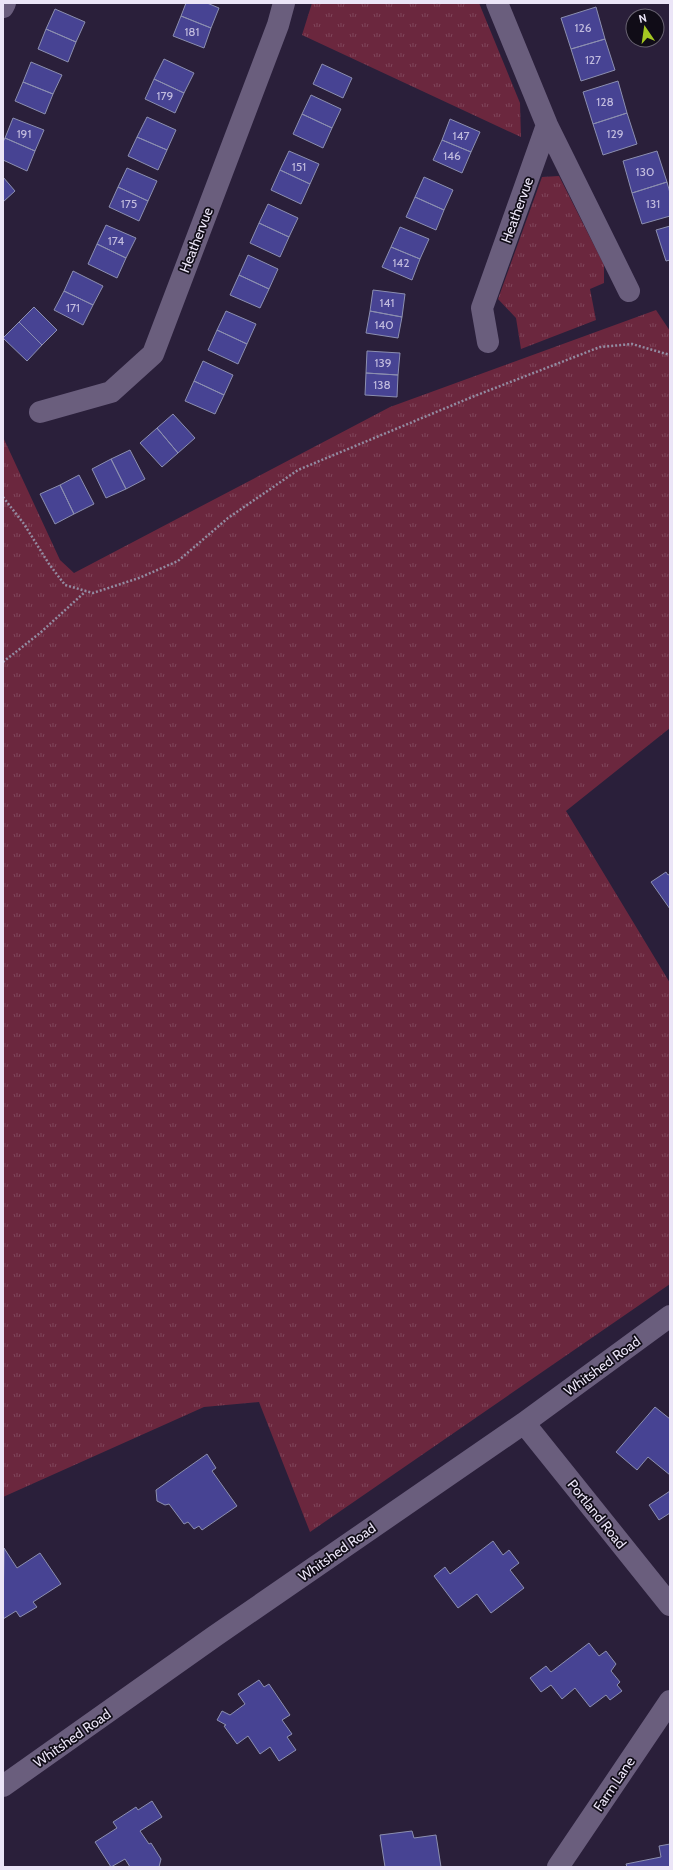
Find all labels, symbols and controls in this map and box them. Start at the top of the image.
north arrow [625,8,665,48]
text: N [637,11,648,26]
house number: 126 [574,20,592,35]
house number: 181 [184,24,200,39]
house number: 127 [585,52,601,67]
house number: 179 [157,88,174,103]
house number: 128 [596,94,614,109]
house number: 191 [17,126,31,141]
house number: 129 [606,126,624,141]
house number: 147 [453,128,469,143]
house number: 146 [443,148,461,163]
house number: 151 [292,159,306,174]
house number: 130 [636,164,654,179]
street label: Heathervue [497,175,537,245]
house number: 175 [121,196,137,211]
house number: 131 [646,196,660,211]
street label: Heathervue [175,205,217,275]
house number: 174 [108,233,124,248]
house number: 142 [392,255,410,270]
house number: 141 [380,295,394,310]
house number: 171 [66,300,80,315]
house number: 140 [374,317,394,332]
house number: 139 [374,355,392,370]
house number: 138 [373,377,391,392]
street label: Whitshed Road [560,1332,644,1400]
street label: Portland Road [564,1476,630,1552]
street label: Whitshed Road [295,1519,379,1585]
street label: Whitshed Road [30,1705,114,1771]
street label: Farm Lane [589,1753,639,1815]

